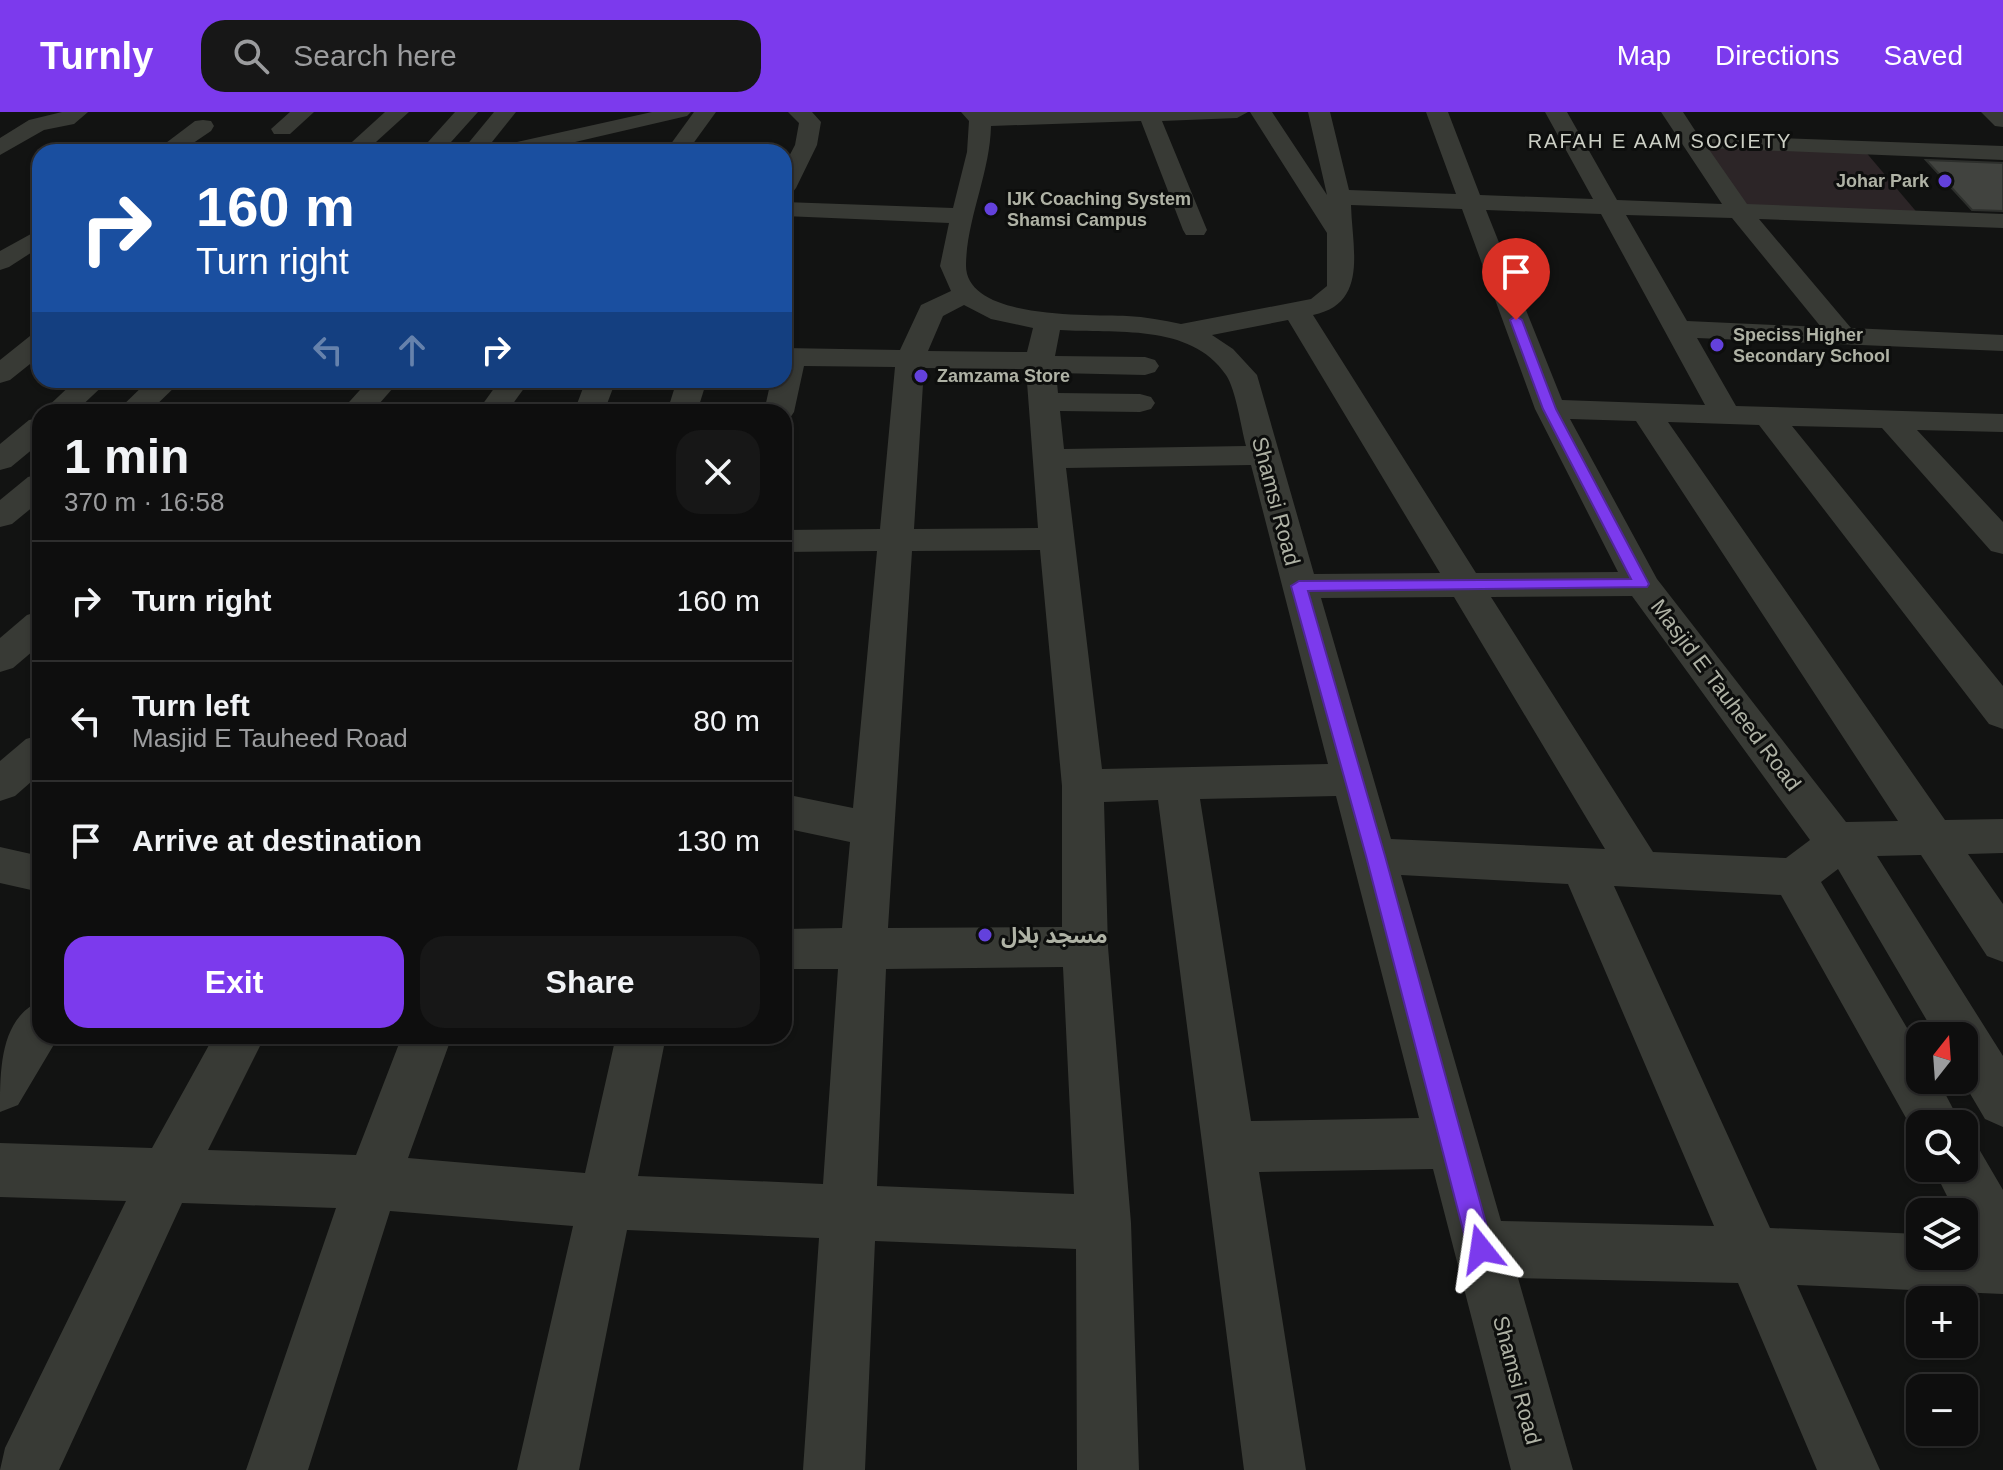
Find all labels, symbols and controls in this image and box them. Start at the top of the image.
search box [201,20,761,92]
icon: search [229,34,273,78]
text: Turnly [40,35,153,77]
text: Search here [293,39,457,72]
text: Map [1617,40,1671,71]
text: Directions [1715,40,1840,71]
text: Saved [1884,40,1963,71]
district label: RAFAH E AAM SOCIETY [1528,130,1792,152]
place label: Johar Park [1836,171,1930,191]
marker: Johar Park [1936,172,1954,190]
text: 160 m [196,175,355,238]
icon: right [64,176,168,280]
place label: IJK Coaching System Shamsi Campus [1007,189,1191,230]
marker: IJK Coaching System Shamsi Campus [982,200,1000,218]
pin [1482,238,1550,320]
text: Turn right [196,241,349,282]
icon: arrive [1494,250,1538,294]
place label: Speciss Higher Secondary School [1733,325,1890,366]
icon: left [306,328,350,372]
icon: ahead [390,328,434,372]
icon: right [474,328,518,372]
marker: Speciss Higher Secondary School [1708,336,1726,354]
place label: Zamzama Store [937,366,1070,386]
marker: Zamzama Store [912,367,930,385]
text: 1 min [64,430,189,483]
button: close [676,430,760,514]
street label: Shamsi Road [1247,434,1305,568]
text: 370 m · 16:58 [64,487,224,517]
icon: right [64,579,108,623]
text: Turn right [132,584,271,617]
text: 160 m [677,584,760,617]
street label: Masjid E Tauheed Road [1646,594,1806,796]
text: Turn left [132,689,250,722]
icon: left [64,699,108,743]
text: 80 m [693,704,760,737]
text: Masjid E Tauheed Road [132,723,408,753]
icon: arrive [64,819,108,863]
text: Arrive at destination [132,824,422,857]
text: 130 m [677,824,760,857]
place label: مسجد بلال [1001,923,1108,948]
marker: مسجد بلال [976,926,994,944]
button: Exit [64,936,404,1028]
button: Share [420,936,760,1028]
north arrow [1906,1022,1978,1094]
map controls [1906,1022,1978,1446]
button: search [1906,1110,1978,1182]
button: layers [1906,1198,1978,1270]
position arrow [1439,1207,1523,1291]
button: + [1906,1286,1978,1358]
street label: Shamsi Road [1488,1313,1546,1447]
button: − [1906,1374,1978,1446]

